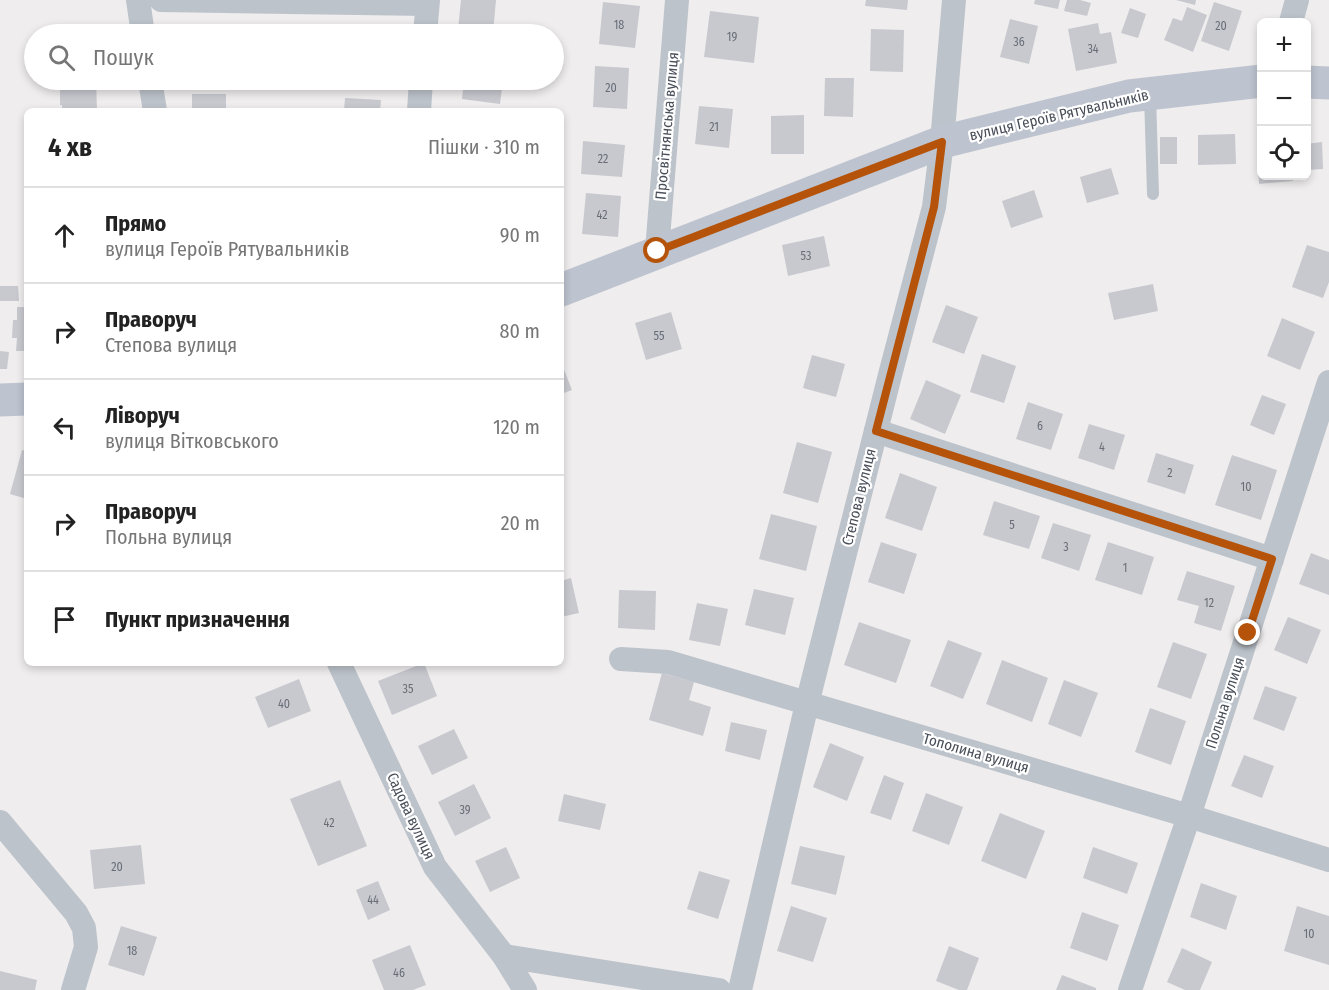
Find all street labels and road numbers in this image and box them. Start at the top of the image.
street label: Просвітнянська вулиця [652,51,682,201]
street label: вулиця Героїв Рятувальників [968,86,1150,144]
street label: Степова вулиця [838,447,880,547]
street label: Польна вулиця [1202,655,1248,751]
street label: Тополина вулиця [921,729,1031,777]
street label: Садова вулиця [383,770,439,862]

